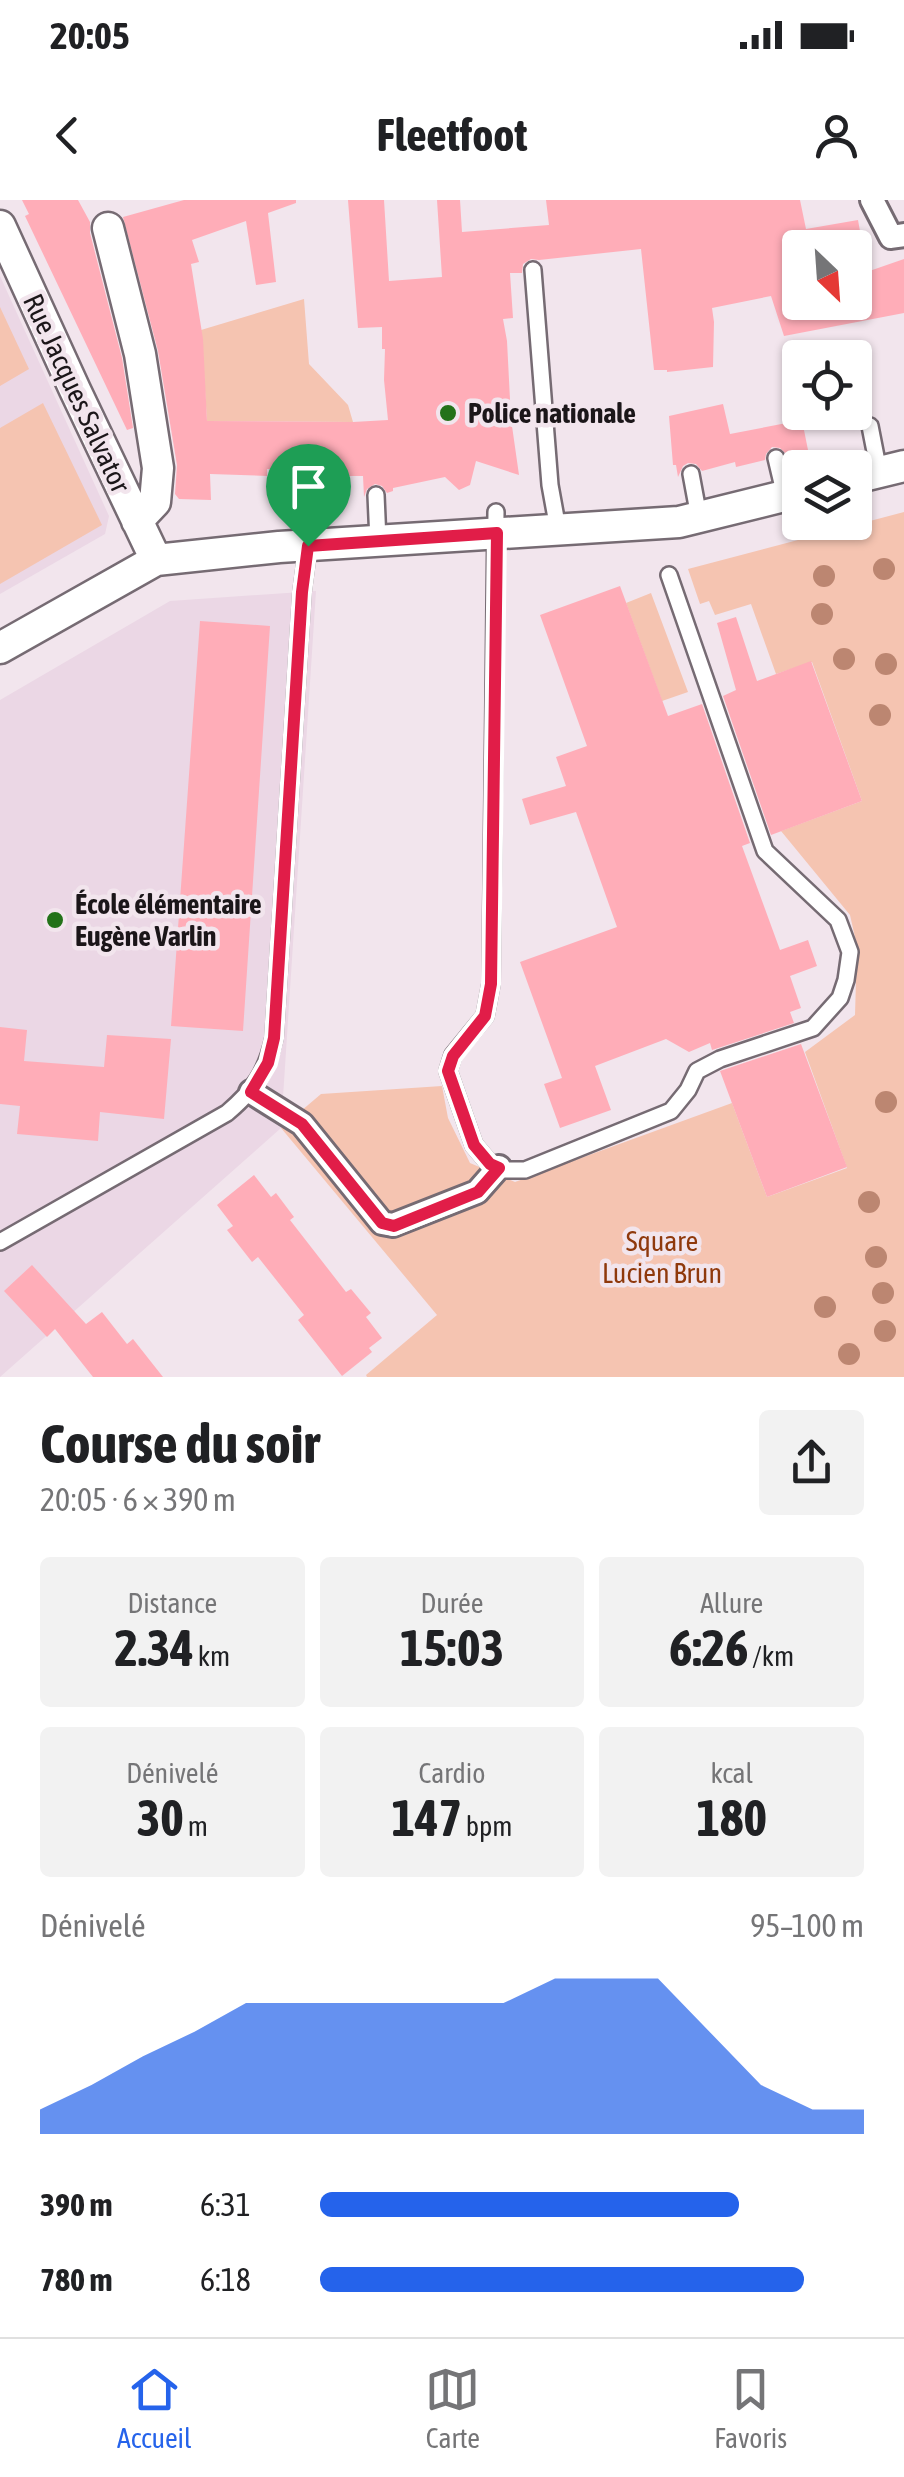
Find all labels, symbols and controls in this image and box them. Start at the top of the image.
text: 20:05 [50,14,130,57]
icon: back [40,108,95,163]
icon: person [809,108,864,163]
text: Fleetfoot [377,109,527,161]
north arrow [782,230,872,320]
map controls [782,230,872,540]
street label: Rue Jacques Salvator [17,289,137,498]
button: locate [782,340,872,430]
place label: Police nationale [468,397,636,429]
marker: Police nationale [437,402,459,424]
pin [266,444,351,547]
button: layers [782,450,872,540]
icon: arrive [281,459,336,514]
place label: École élémentaire Eugène Varlin [75,888,262,952]
marker: École élémentaire Eugène Varlin [44,909,66,931]
park label: Square Lucien Brun [602,1225,722,1289]
button: share [759,1410,864,1515]
text: Course du soir [40,1412,320,1475]
text: 20:05 · 6 × 390 m [40,1481,236,1518]
text: Distance [127,1587,217,1619]
text: Durée [421,1587,483,1619]
text: Allure [700,1587,763,1619]
text: 2.34 [114,1619,194,1677]
text: 15:03 [400,1619,504,1677]
text: 6:26 [669,1619,748,1677]
text: km [194,1640,230,1672]
text: /km [748,1640,794,1672]
text: Dénivelé [126,1757,218,1789]
text: Cardio [419,1757,485,1789]
text: kcal [710,1757,753,1789]
text: 30 [137,1789,184,1847]
text: 147 [391,1789,462,1847]
text: 180 [696,1789,767,1847]
text: m [184,1810,208,1842]
text: bpm [462,1810,513,1842]
text: Dénivelé [40,1907,145,1944]
text: 95–100 m [750,1907,864,1944]
text: 390 m [40,2186,113,2223]
text: 6:31 [200,2186,251,2223]
text: 780 m [40,2261,113,2298]
text: 6:18 [200,2261,251,2298]
tab: Accueil [117,2362,191,2454]
tab: Carte [425,2362,480,2454]
tab: Favoris [714,2362,787,2454]

